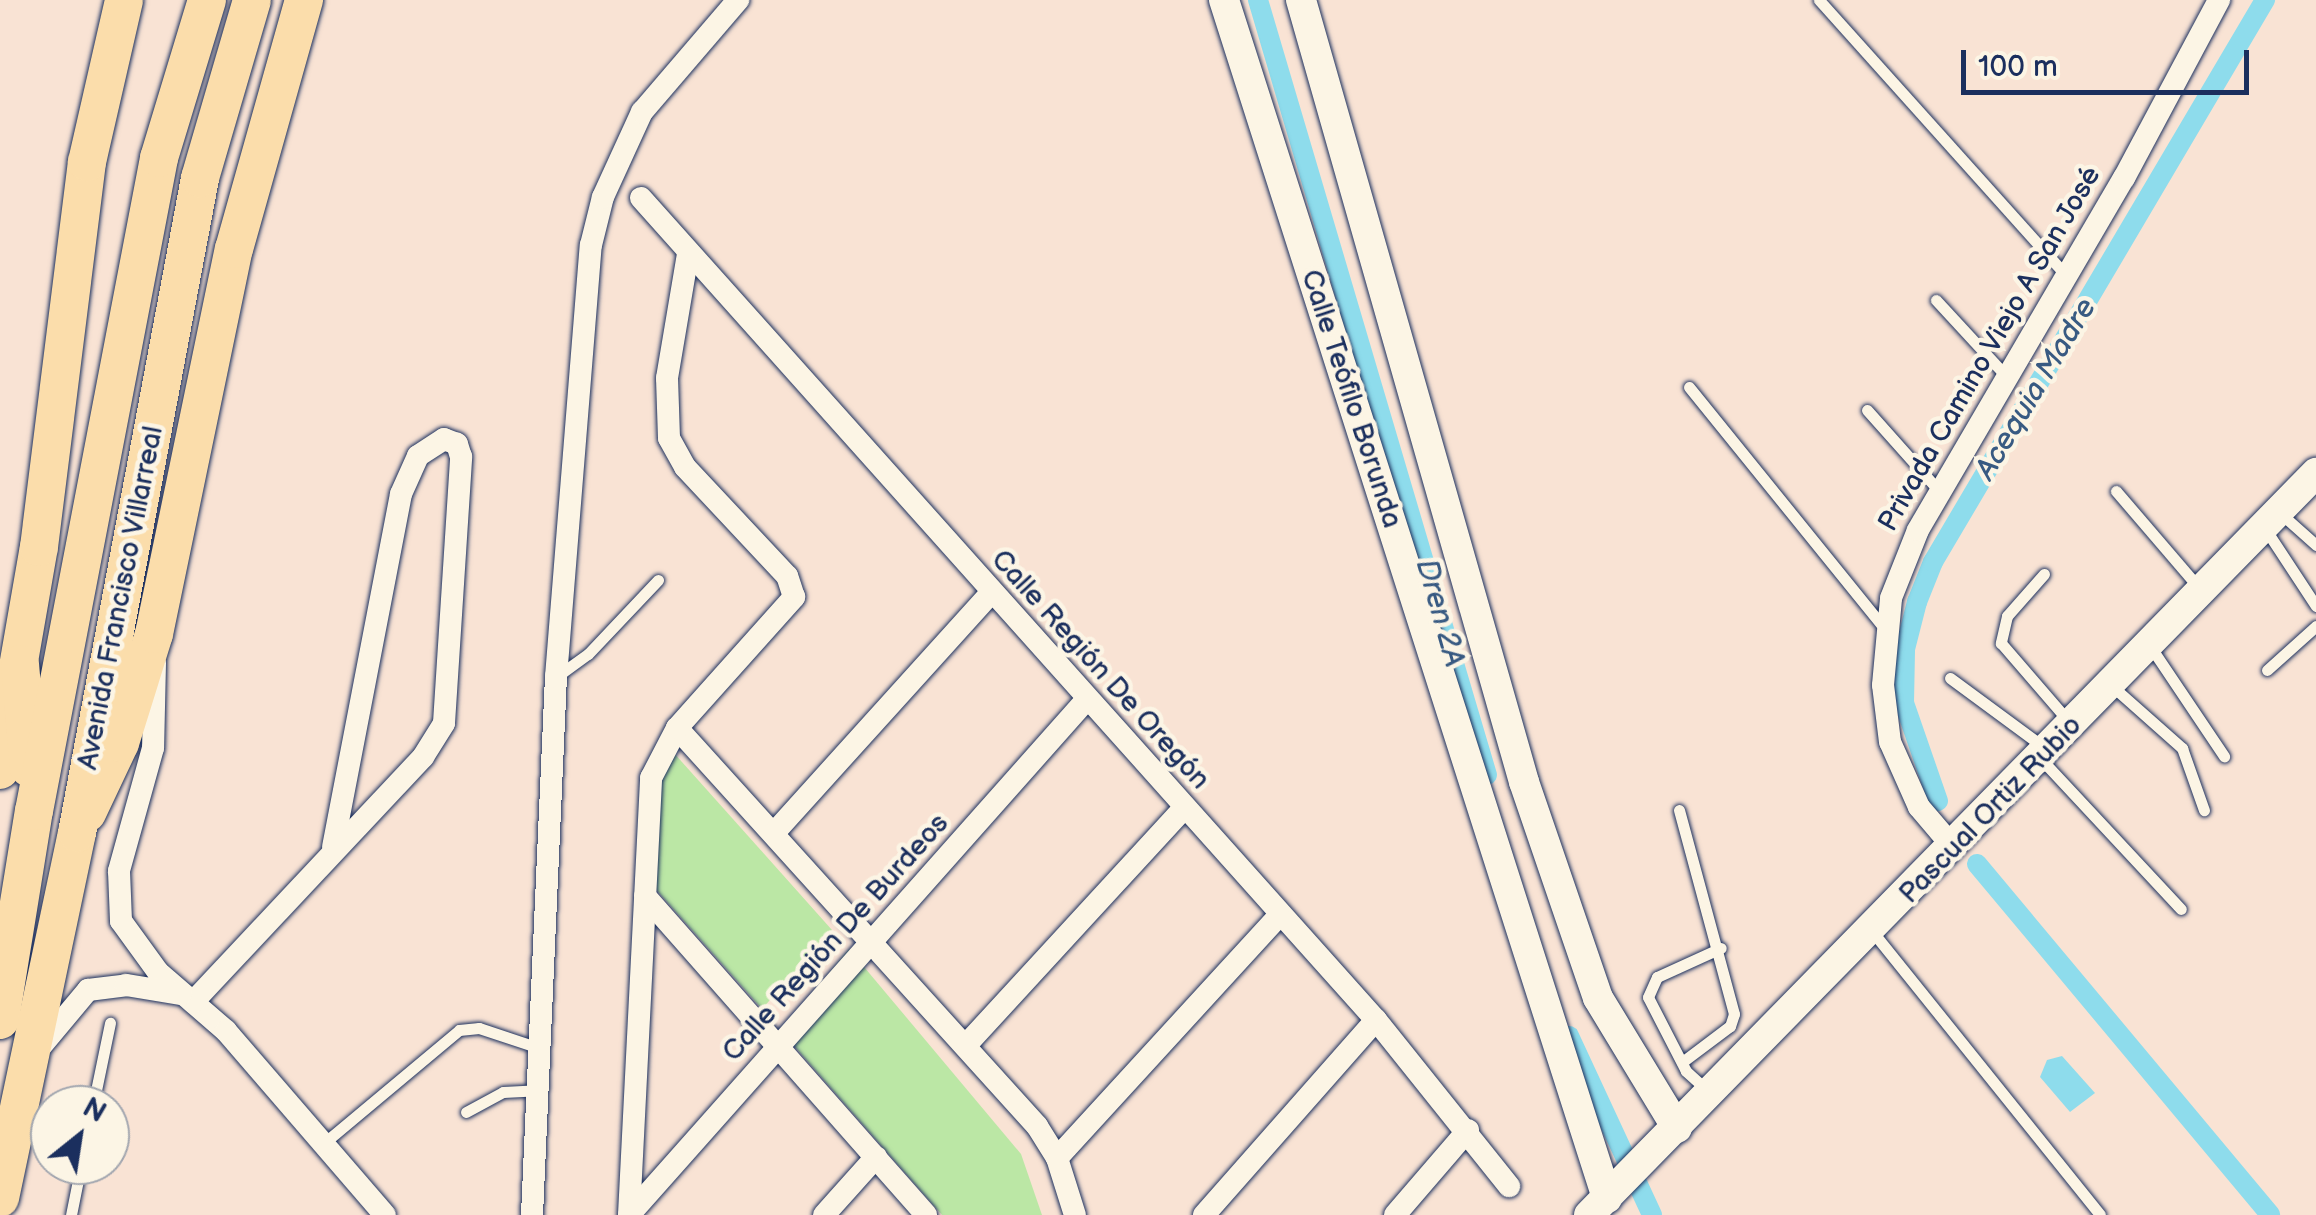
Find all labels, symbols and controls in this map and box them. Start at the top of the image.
scale bar [1966,30,2254,92]
text: 100 m [1978,49,2058,85]
street label: Privada Camino Viejo A San José [1871,159,2109,539]
street label: Calle Teófilo Borunda [1293,265,1409,533]
water label: Acequia Madre [1968,292,2104,486]
street label: Avenida Francisco Villarreal [71,423,171,773]
street label: Calle Región De Oregón [984,543,1216,797]
water label: Dren 2A [1408,555,1472,671]
street label: Pascual Ortiz Rubio [1893,709,2089,911]
street label: Calle Región De Burdeos [716,807,956,1069]
north arrow [30,1085,130,1185]
text: N [77,1091,112,1130]

